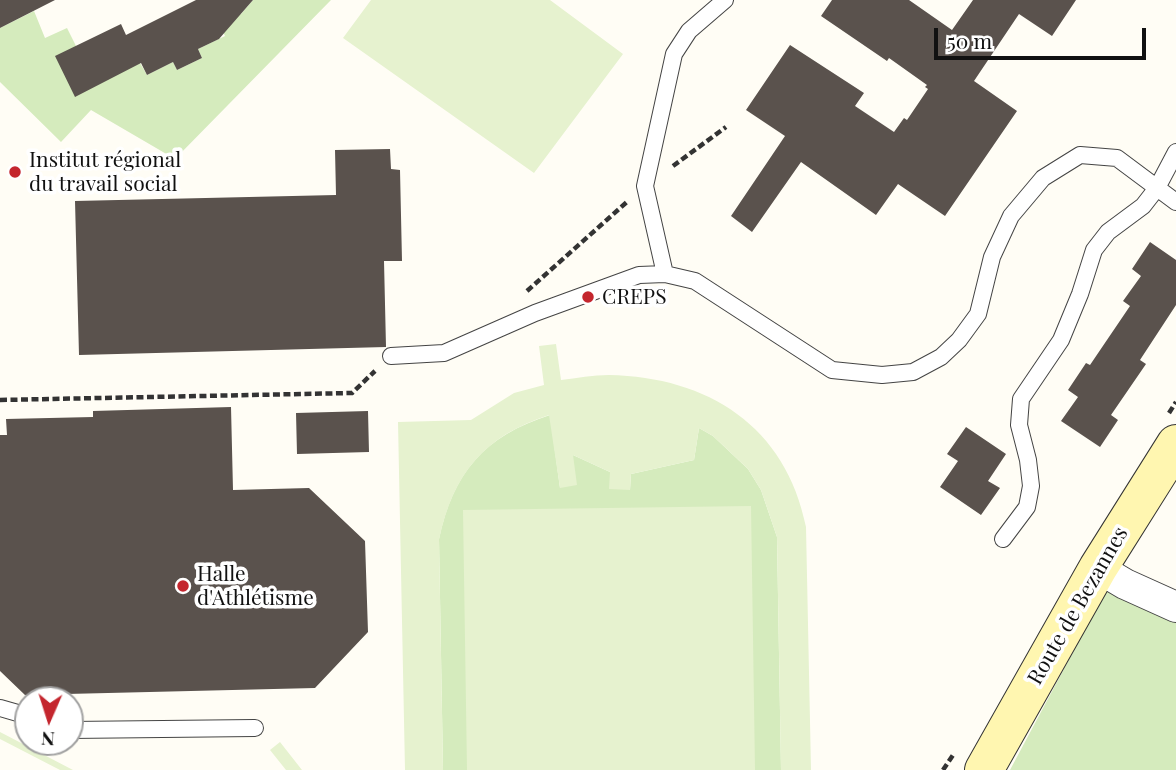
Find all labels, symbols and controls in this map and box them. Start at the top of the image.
scale bar [938,14,1150,58]
text: 50 m [947,26,992,54]
place label: Institut régional du travail social [29,147,181,197]
marker: Institut régional du travail social [7,164,23,180]
place label: CREPS [602,284,666,310]
marker: CREPS [580,289,596,305]
street label: Route de Bezannes [1023,523,1133,689]
place label: Halle d'Athlétisme [197,561,314,611]
marker: Halle d'Athlétisme [175,578,191,594]
north arrow [14,686,84,756]
text: N [40,727,56,753]

